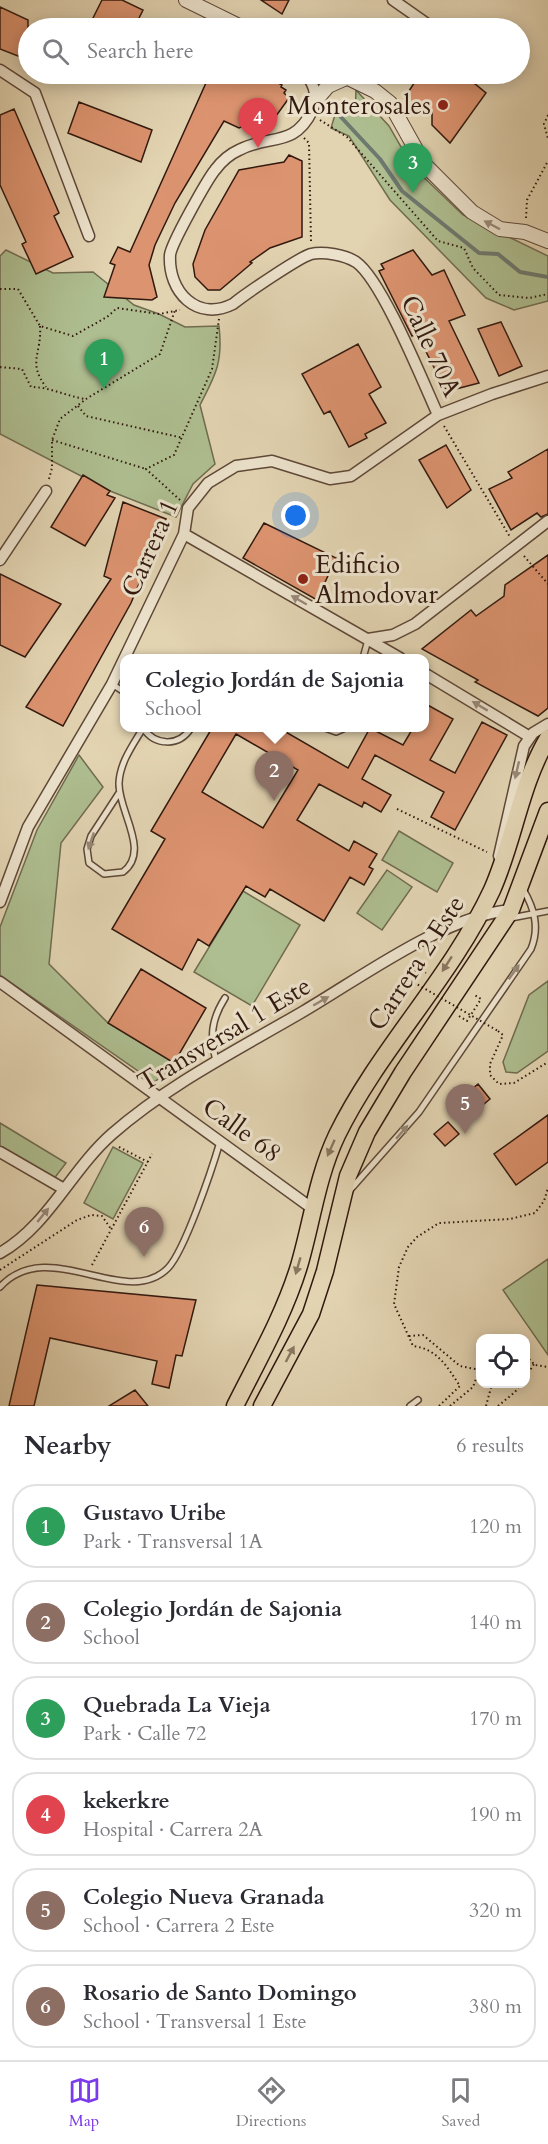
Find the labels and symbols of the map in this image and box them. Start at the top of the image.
place label: Monterosales [287,88,431,123]
pin: 4 [238,98,278,148]
marker: Monterosales [436,98,450,112]
pin: 3 [394,144,432,193]
one-way arrow [484,220,501,230]
street label: Calle 70A [392,290,470,403]
pin: 1 [84,340,124,389]
street label: Carrera 1 [113,494,187,602]
your location [281,501,310,530]
place label: Edificio Almodovar [315,547,438,612]
marker: Edificio Almodovar [296,572,310,586]
one-way arrow [291,594,307,605]
one-way arrow [472,701,488,712]
pin: 2 [254,752,294,801]
one-way arrow [512,761,522,779]
one-way arrow [85,832,95,850]
street label: Carrera 2 Este [359,889,473,1037]
one-way arrow [441,956,453,972]
one-way arrow [507,965,519,980]
street label: Transversal 1 Este [131,968,317,1100]
one-way arrow [313,996,330,1006]
pin: 5 [446,1084,484,1134]
street label: Calle 68 [195,1089,289,1171]
one-way arrow [395,1125,408,1140]
one-way arrow [327,1140,336,1157]
one-way arrow [37,1207,49,1222]
pin: 6 [124,1208,164,1257]
one-way arrow [293,1257,303,1275]
one-way arrow [285,1346,295,1363]

